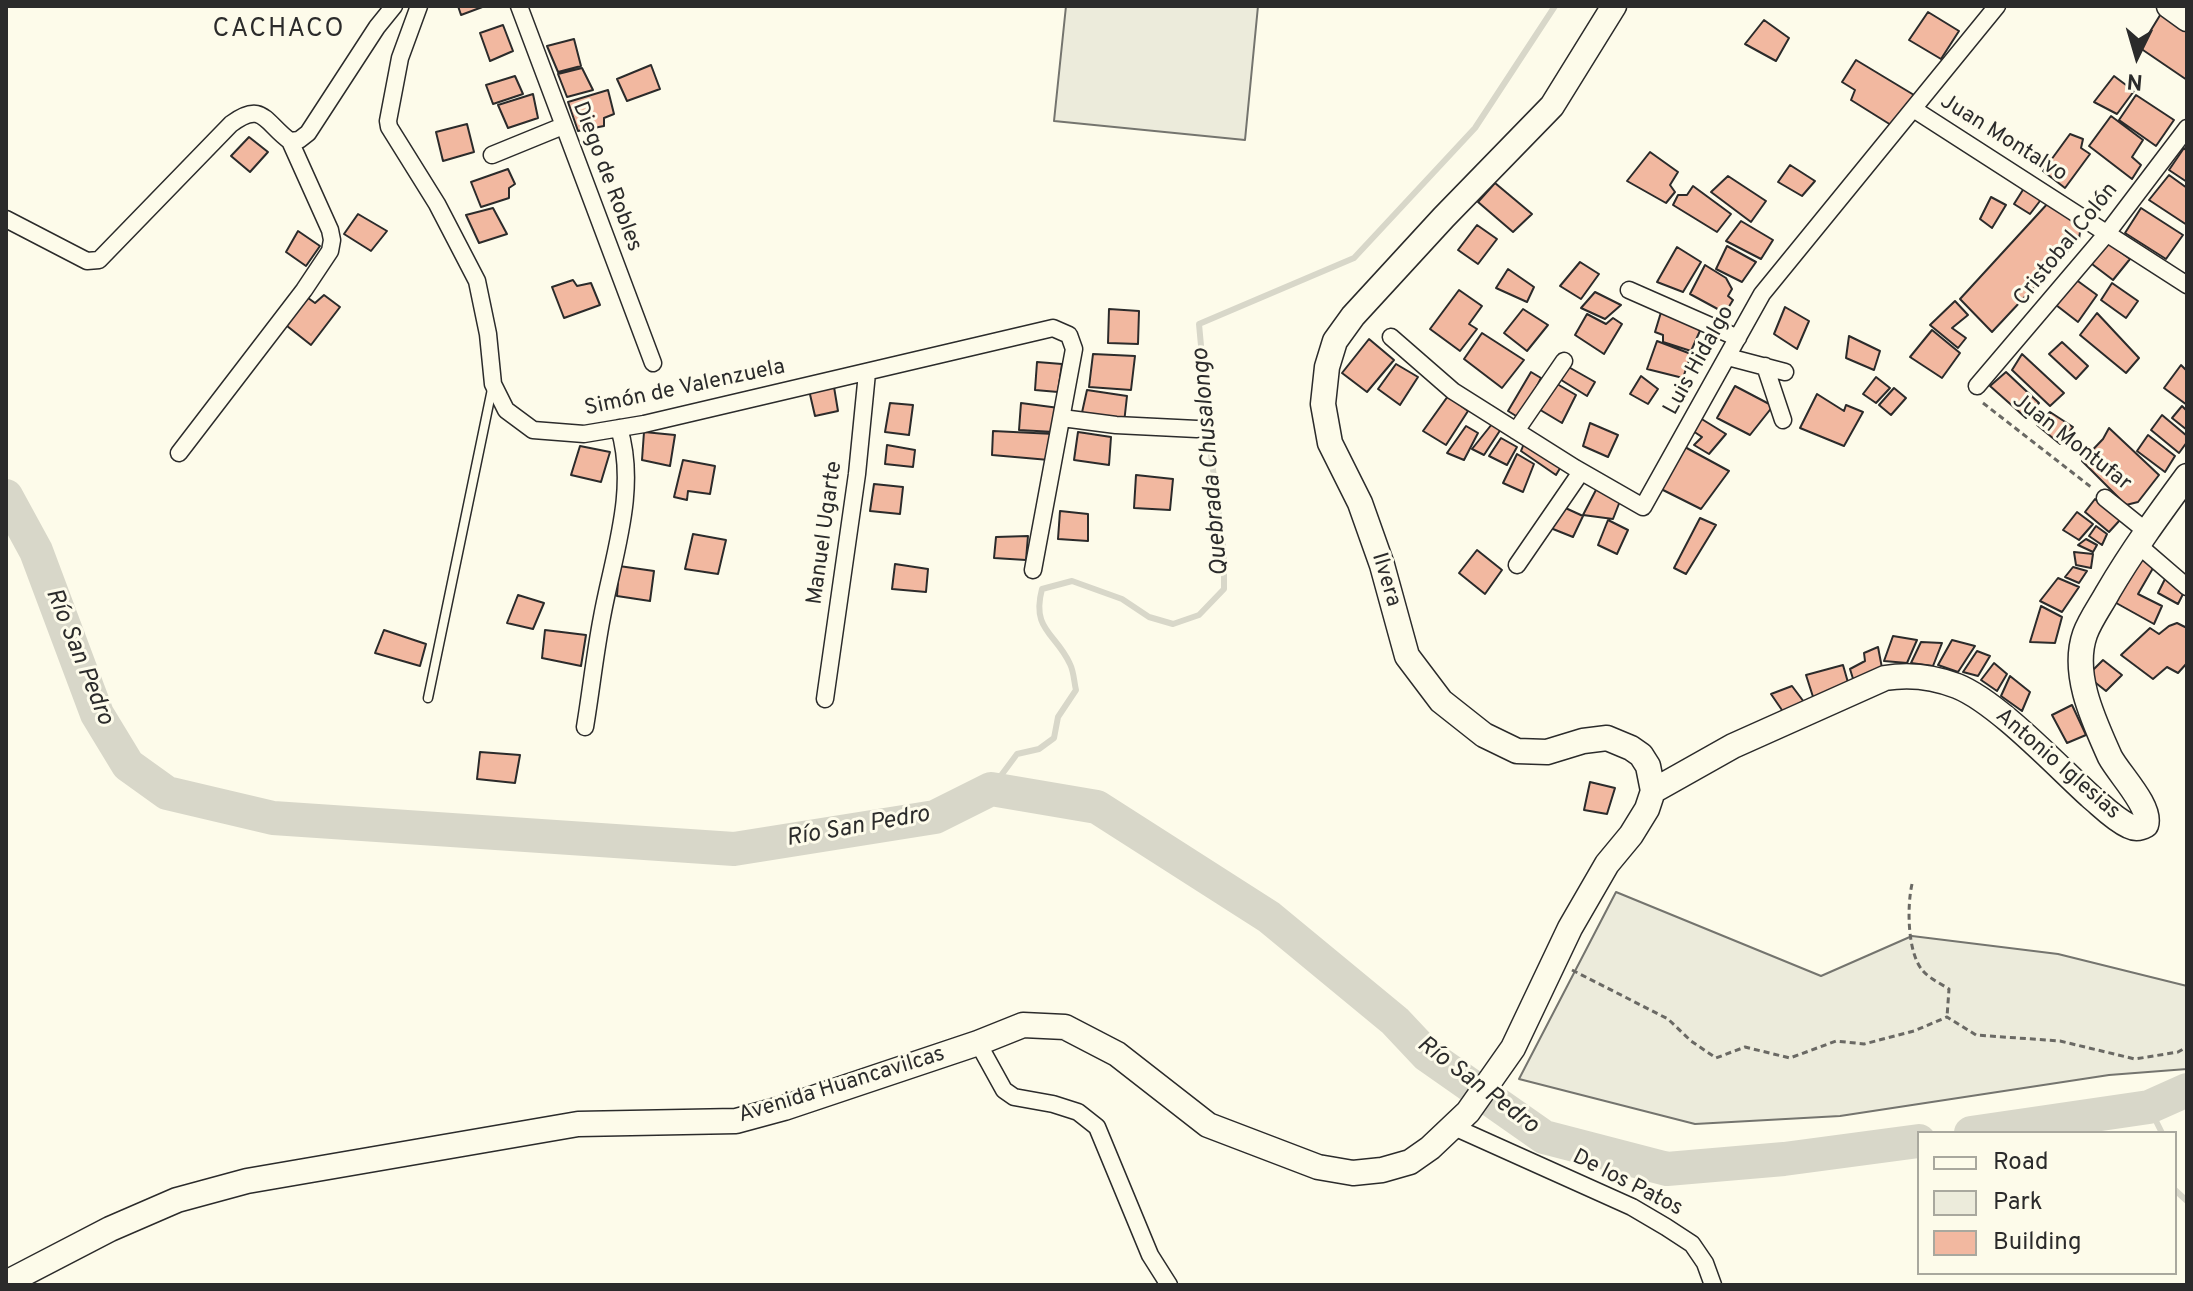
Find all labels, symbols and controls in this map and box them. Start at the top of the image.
district label: CACHACO [213,15,345,47]
north arrow [2097,16,2177,96]
text: N [2126,66,2144,95]
street label: Juan Montalvo [1935,89,2071,189]
street label: Diego de Robles [565,98,647,256]
street label: Cristobal Colón [2009,178,2125,312]
street label: Luis Hidalgo [1659,302,1741,420]
water label: Quebrada Chusalongo [1188,347,1236,577]
street label: Simón de Valenzuela [582,355,788,423]
street label: Juan Montufar [2006,388,2136,498]
street label: Manuel Ugarte [803,460,849,606]
street label: Ilvera [1364,550,1406,610]
water label: Río San Pedro [38,585,118,729]
street label: Antonio Iglesias [1989,704,2125,826]
water label: Río San Pedro [784,801,932,855]
water label: Río San Pedro [1411,1031,1543,1141]
street label: Avenida Huancavilcas [736,1042,948,1130]
legend [1917,1131,2177,1275]
street label: De los Patos [1567,1145,1687,1223]
text: Road [1993,1148,2049,1178]
text: Park [1993,1188,2043,1218]
text: Building [1993,1228,2082,1258]

